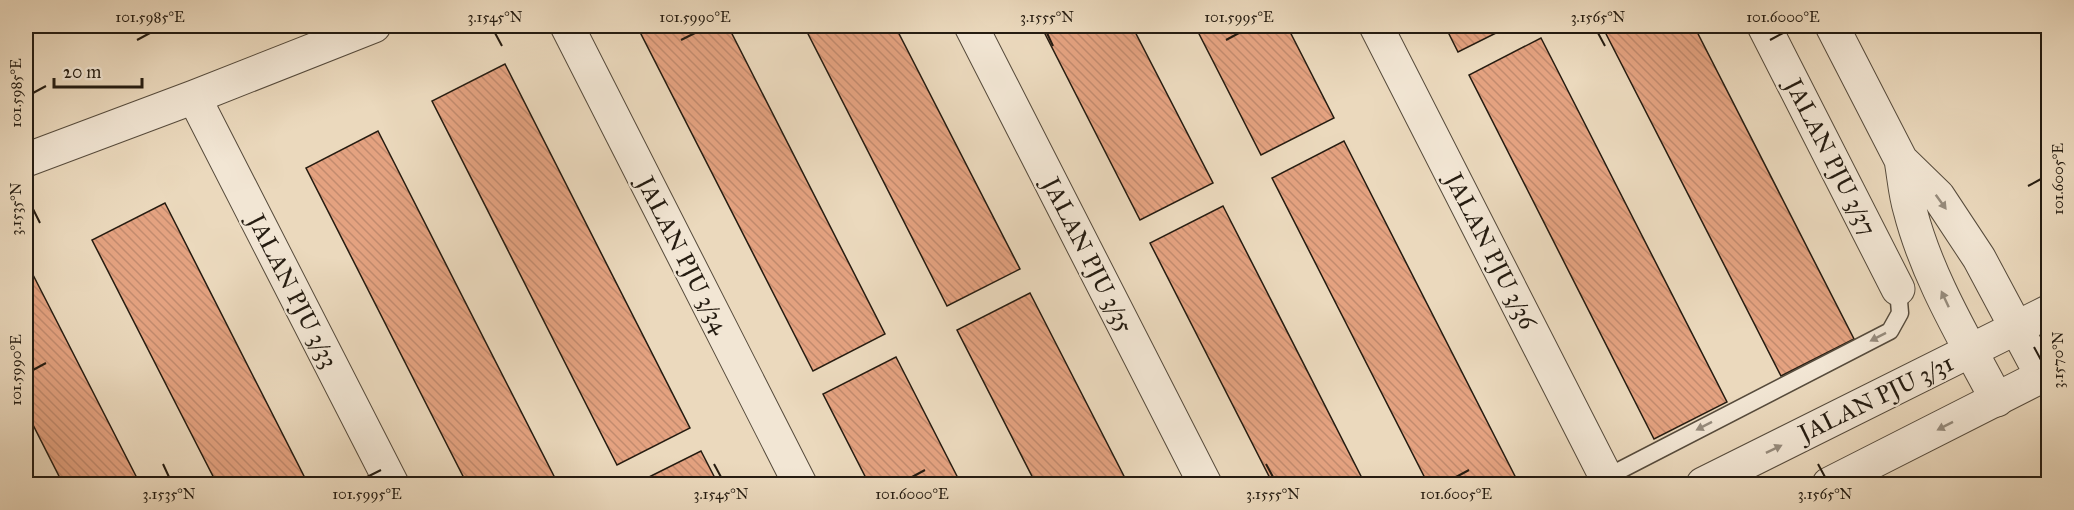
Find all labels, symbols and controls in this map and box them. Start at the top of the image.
text: 101.5985°E [115,8,185,26]
text: 3.1545°N [468,8,523,26]
text: 101.5990°E [659,8,731,26]
text: 3.1555°N [1020,8,1074,26]
text: 101.5995°E [1204,8,1274,26]
text: 3.1565°N [1571,8,1626,26]
text: 101.6000°E [1746,8,1820,26]
scale bar [54,51,142,89]
text: 101.5985°E [7,58,25,128]
text: 20 m [63,61,101,83]
street label: JALAN PJU 3/37 [1777,71,1883,240]
text: 101.6005°E [2049,143,2067,215]
street label: JALAN PJU 3/36 [1437,165,1544,335]
street label: JALAN PJU 3/34 [629,169,736,339]
street label: JALAN PJU 3/35 [1035,170,1140,338]
text: 3.1535°N [7,182,25,236]
one-way arrow [1935,194,1947,210]
street label: JALAN PJU 3/33 [240,206,345,373]
one-way arrow [1940,290,1949,307]
text: 3.1570°N [2049,331,2067,388]
one-way arrow [1869,332,1887,342]
text: 101.5990°E [7,334,25,406]
street label: JALAN PJU 3/31 [1791,348,1958,450]
one-way arrow [1937,421,1954,431]
one-way arrow [1696,422,1713,431]
one-way arrow [1765,444,1782,454]
text: 3.1535°N [142,485,196,503]
text: 101.5995°E [332,485,402,503]
text: 3.1545°N [694,485,749,503]
text: 101.6000°E [875,485,949,503]
text: 3.1555°N [1246,485,1300,503]
text: 101.6005°E [1420,485,1492,503]
text: 3.1565°N [1798,485,1853,503]

